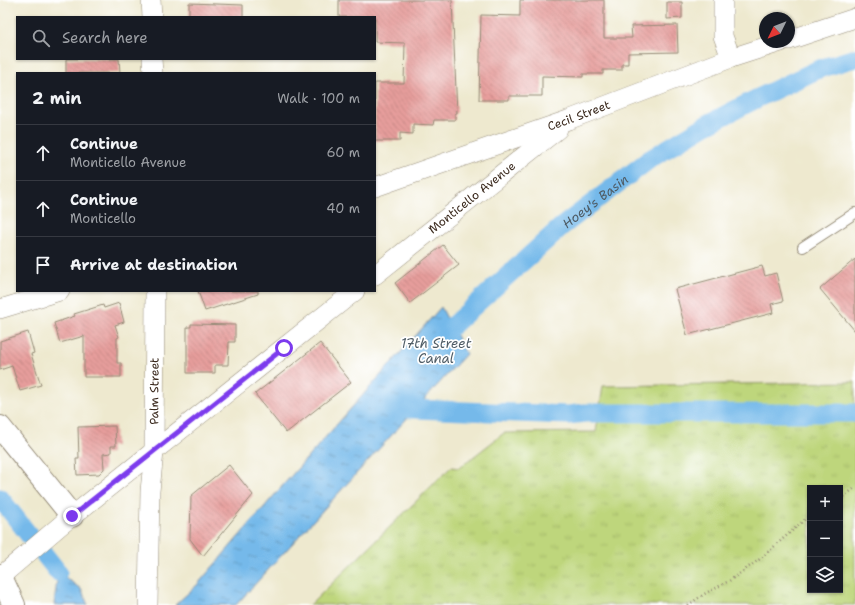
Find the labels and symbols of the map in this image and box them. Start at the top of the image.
north arrow [759,12,795,48]
street label: Cecil Street [545,97,613,135]
street label: Monticello Avenue [425,158,519,237]
water label: Hoey's Basin [559,170,632,232]
water label: 17th Street Canal [401,335,472,367]
route start [275,339,293,357]
street label: Palm Street [146,358,163,425]
route end [63,507,81,525]

